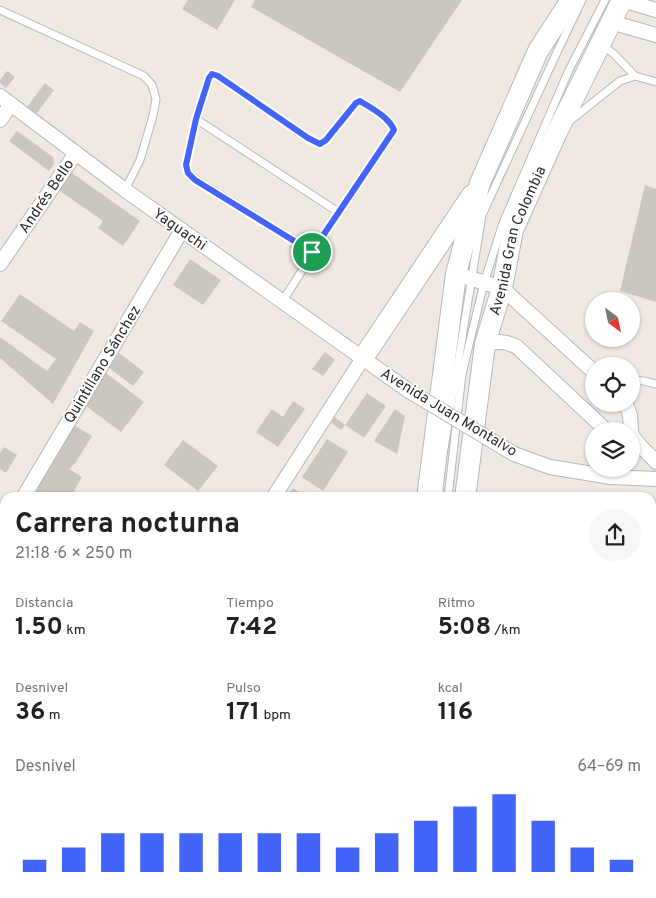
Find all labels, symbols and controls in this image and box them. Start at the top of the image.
street label: Andrés Bello [15,156,79,238]
street label: Avenida Gran Colombia [486,163,551,318]
street label: Yaguachi [148,205,210,256]
pin [291,231,333,273]
icon: arrive [298,238,326,266]
north arrow [585,292,640,348]
map controls [585,292,640,477]
street label: Quintillano Sánchez [61,302,146,427]
button: locate [585,357,640,412]
street label: Avenida Juan Montalvo [376,365,520,462]
button: layers [585,422,640,477]
text: Carrera nocturna [15,507,240,543]
button: share [589,509,641,561]
text: 21:18 · 6 × 250 m [15,544,132,564]
text: Distancia [15,595,73,612]
text: Tiempo [226,595,274,612]
text: Ritmo [438,595,475,612]
text: 1.50 [15,612,63,644]
text: 7:42 [226,612,277,644]
text: 5:08 [438,612,491,644]
text: km [63,622,86,639]
text: /km [491,622,521,639]
text: Desnivel [15,680,68,697]
text: Pulso [226,680,261,697]
text: kcal [438,680,463,697]
text: 36 [15,697,45,729]
text: 171 [226,697,260,729]
text: 116 [438,697,473,729]
text: m [45,707,61,724]
text: bpm [260,707,291,724]
text: Desnivel [15,757,76,777]
text: 64–69 m [577,757,641,777]

